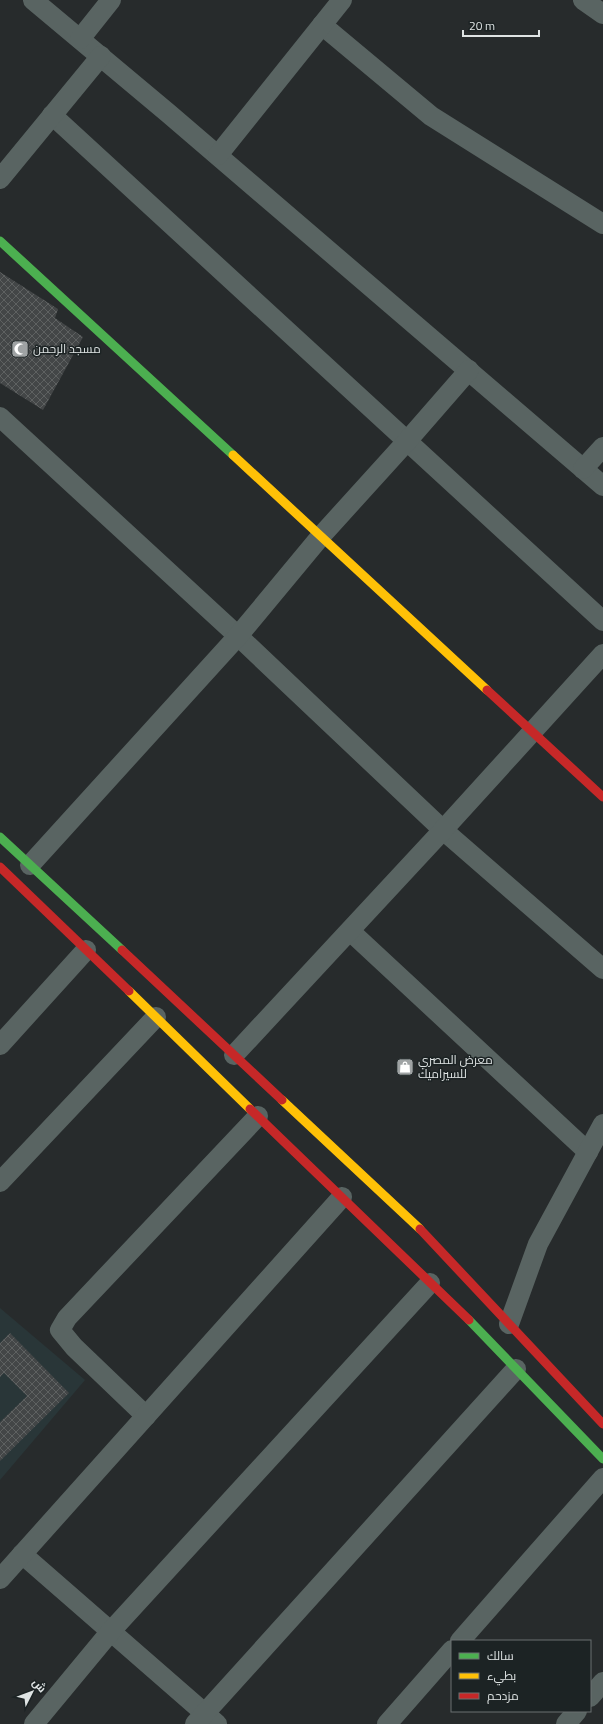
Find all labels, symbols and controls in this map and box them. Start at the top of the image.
scale bar [463,12,539,38]
text: 20 m [469,16,495,35]
mosque icon: مسجد الرحمن [10,339,30,359]
place label: مسجد الرحمن [33,339,101,358]
place label: معرض المصري للسيراميك [418,1050,493,1083]
shop icon: معرض المصري للسيراميك [395,1057,415,1077]
legend [451,1640,591,1712]
text: سالك [487,1646,514,1665]
text: بطيء [487,1666,516,1686]
north arrow [12,1672,52,1712]
text: ش [29,1675,50,1696]
text: مزدحم [487,1686,519,1705]

